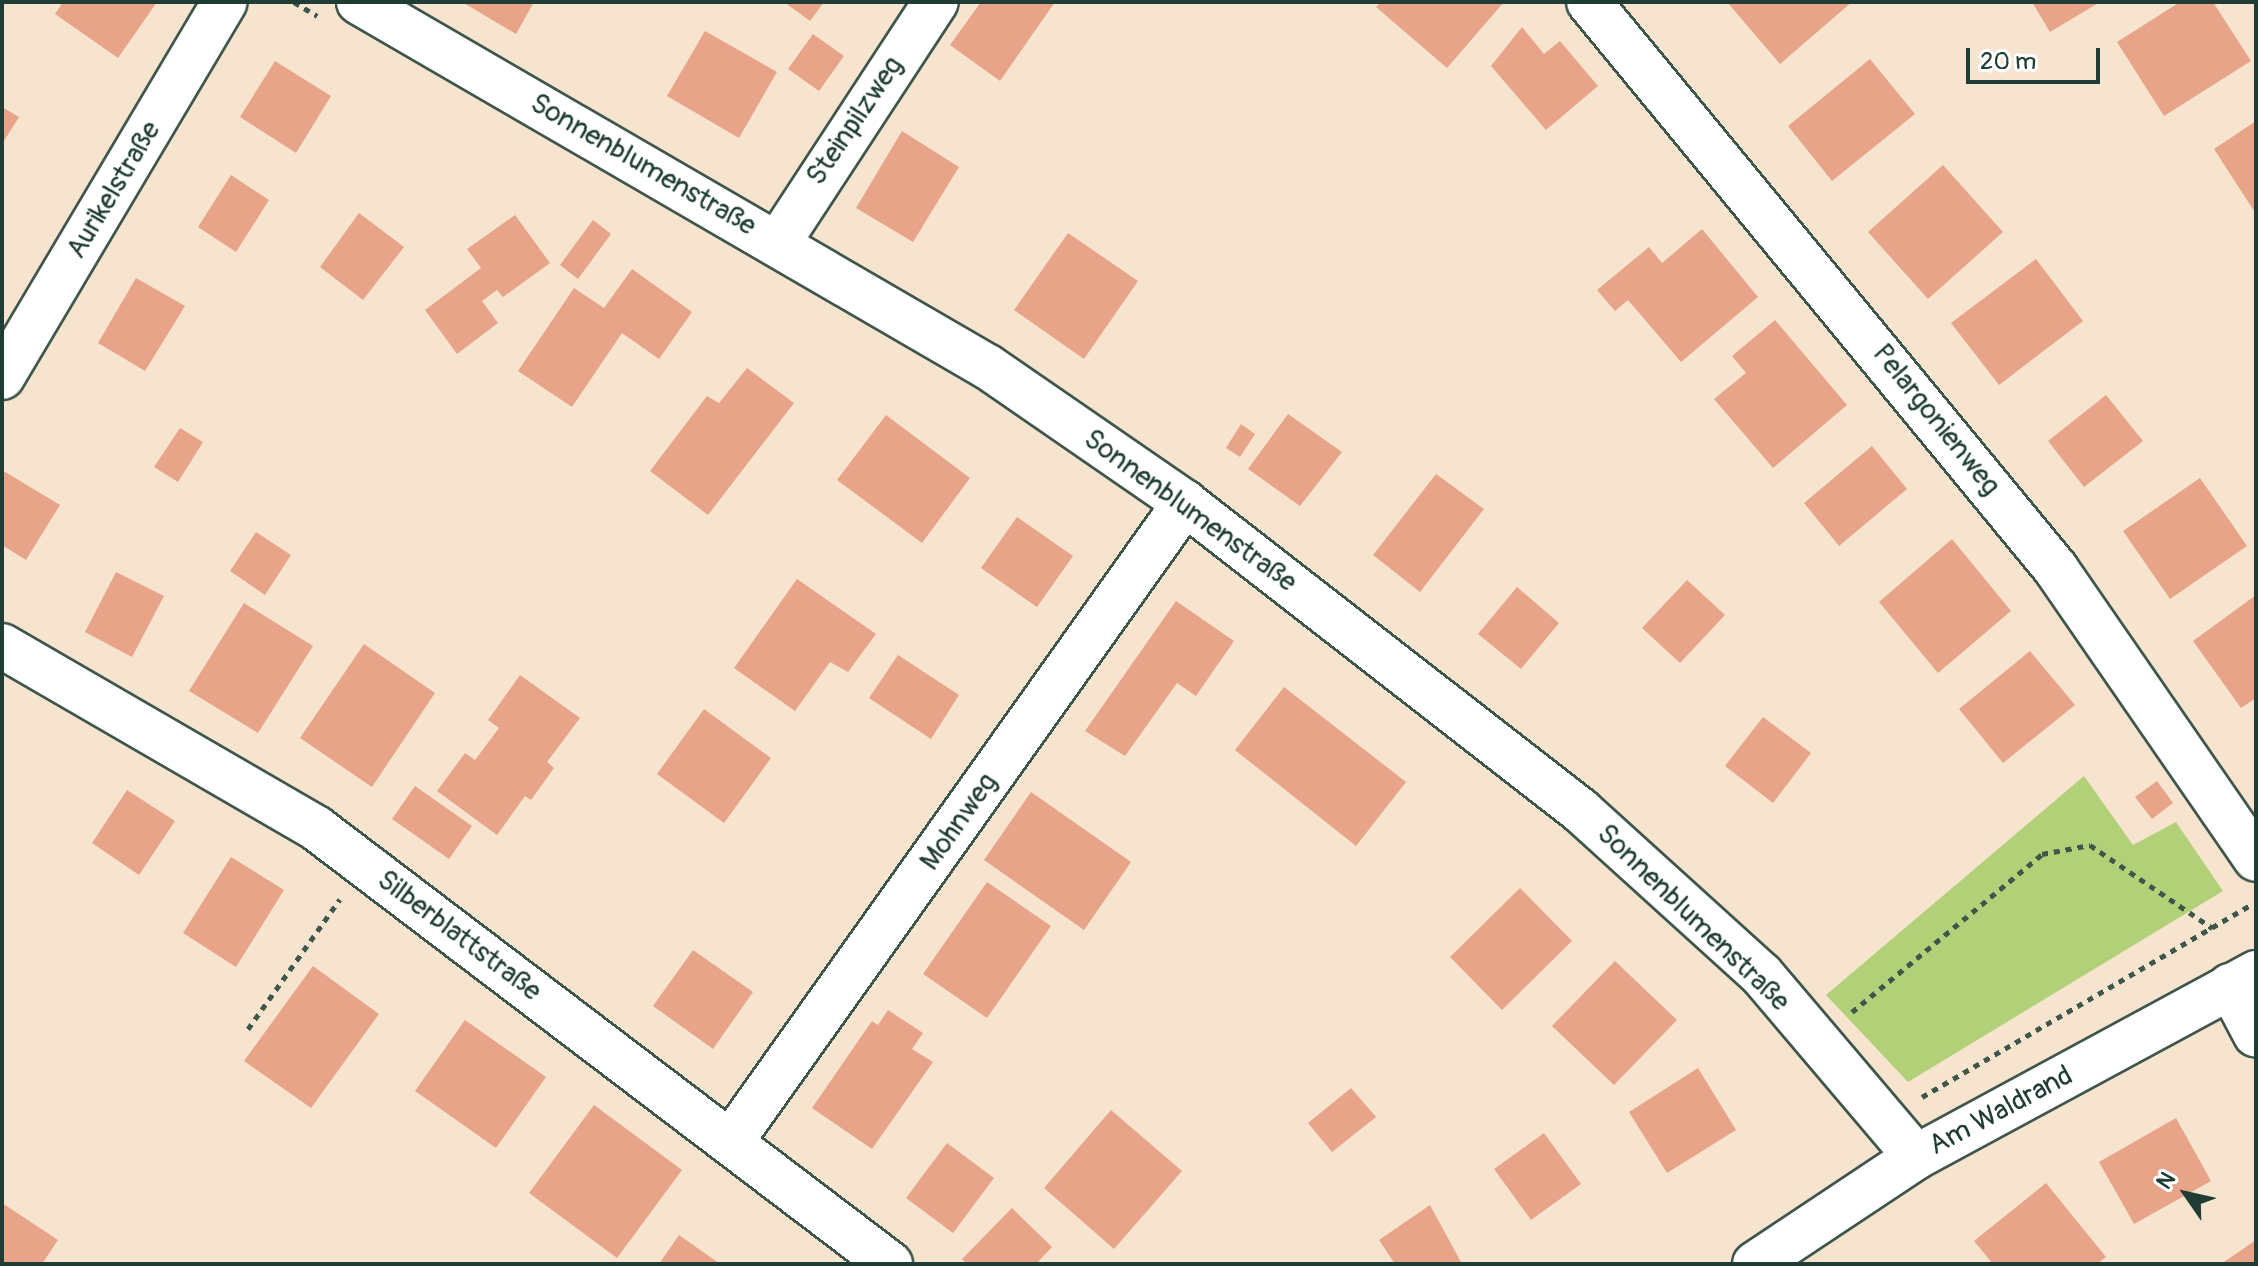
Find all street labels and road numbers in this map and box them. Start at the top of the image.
street label: Steinpilzweg [800,50,910,192]
street label: Sonnenblumenstraße [524,87,762,243]
street label: Aurikelstraße [60,115,168,265]
street label: Pelargonienweg [1865,338,2007,502]
street label: Sonnenblumenstraße [1077,423,1303,599]
street label: Mohnweg [913,767,1005,877]
street label: Sonnenblumenstraße [1590,817,1796,1019]
street label: Silberblattstraße [370,863,548,1009]
street label: Am Waldrand [1924,1059,2078,1163]

